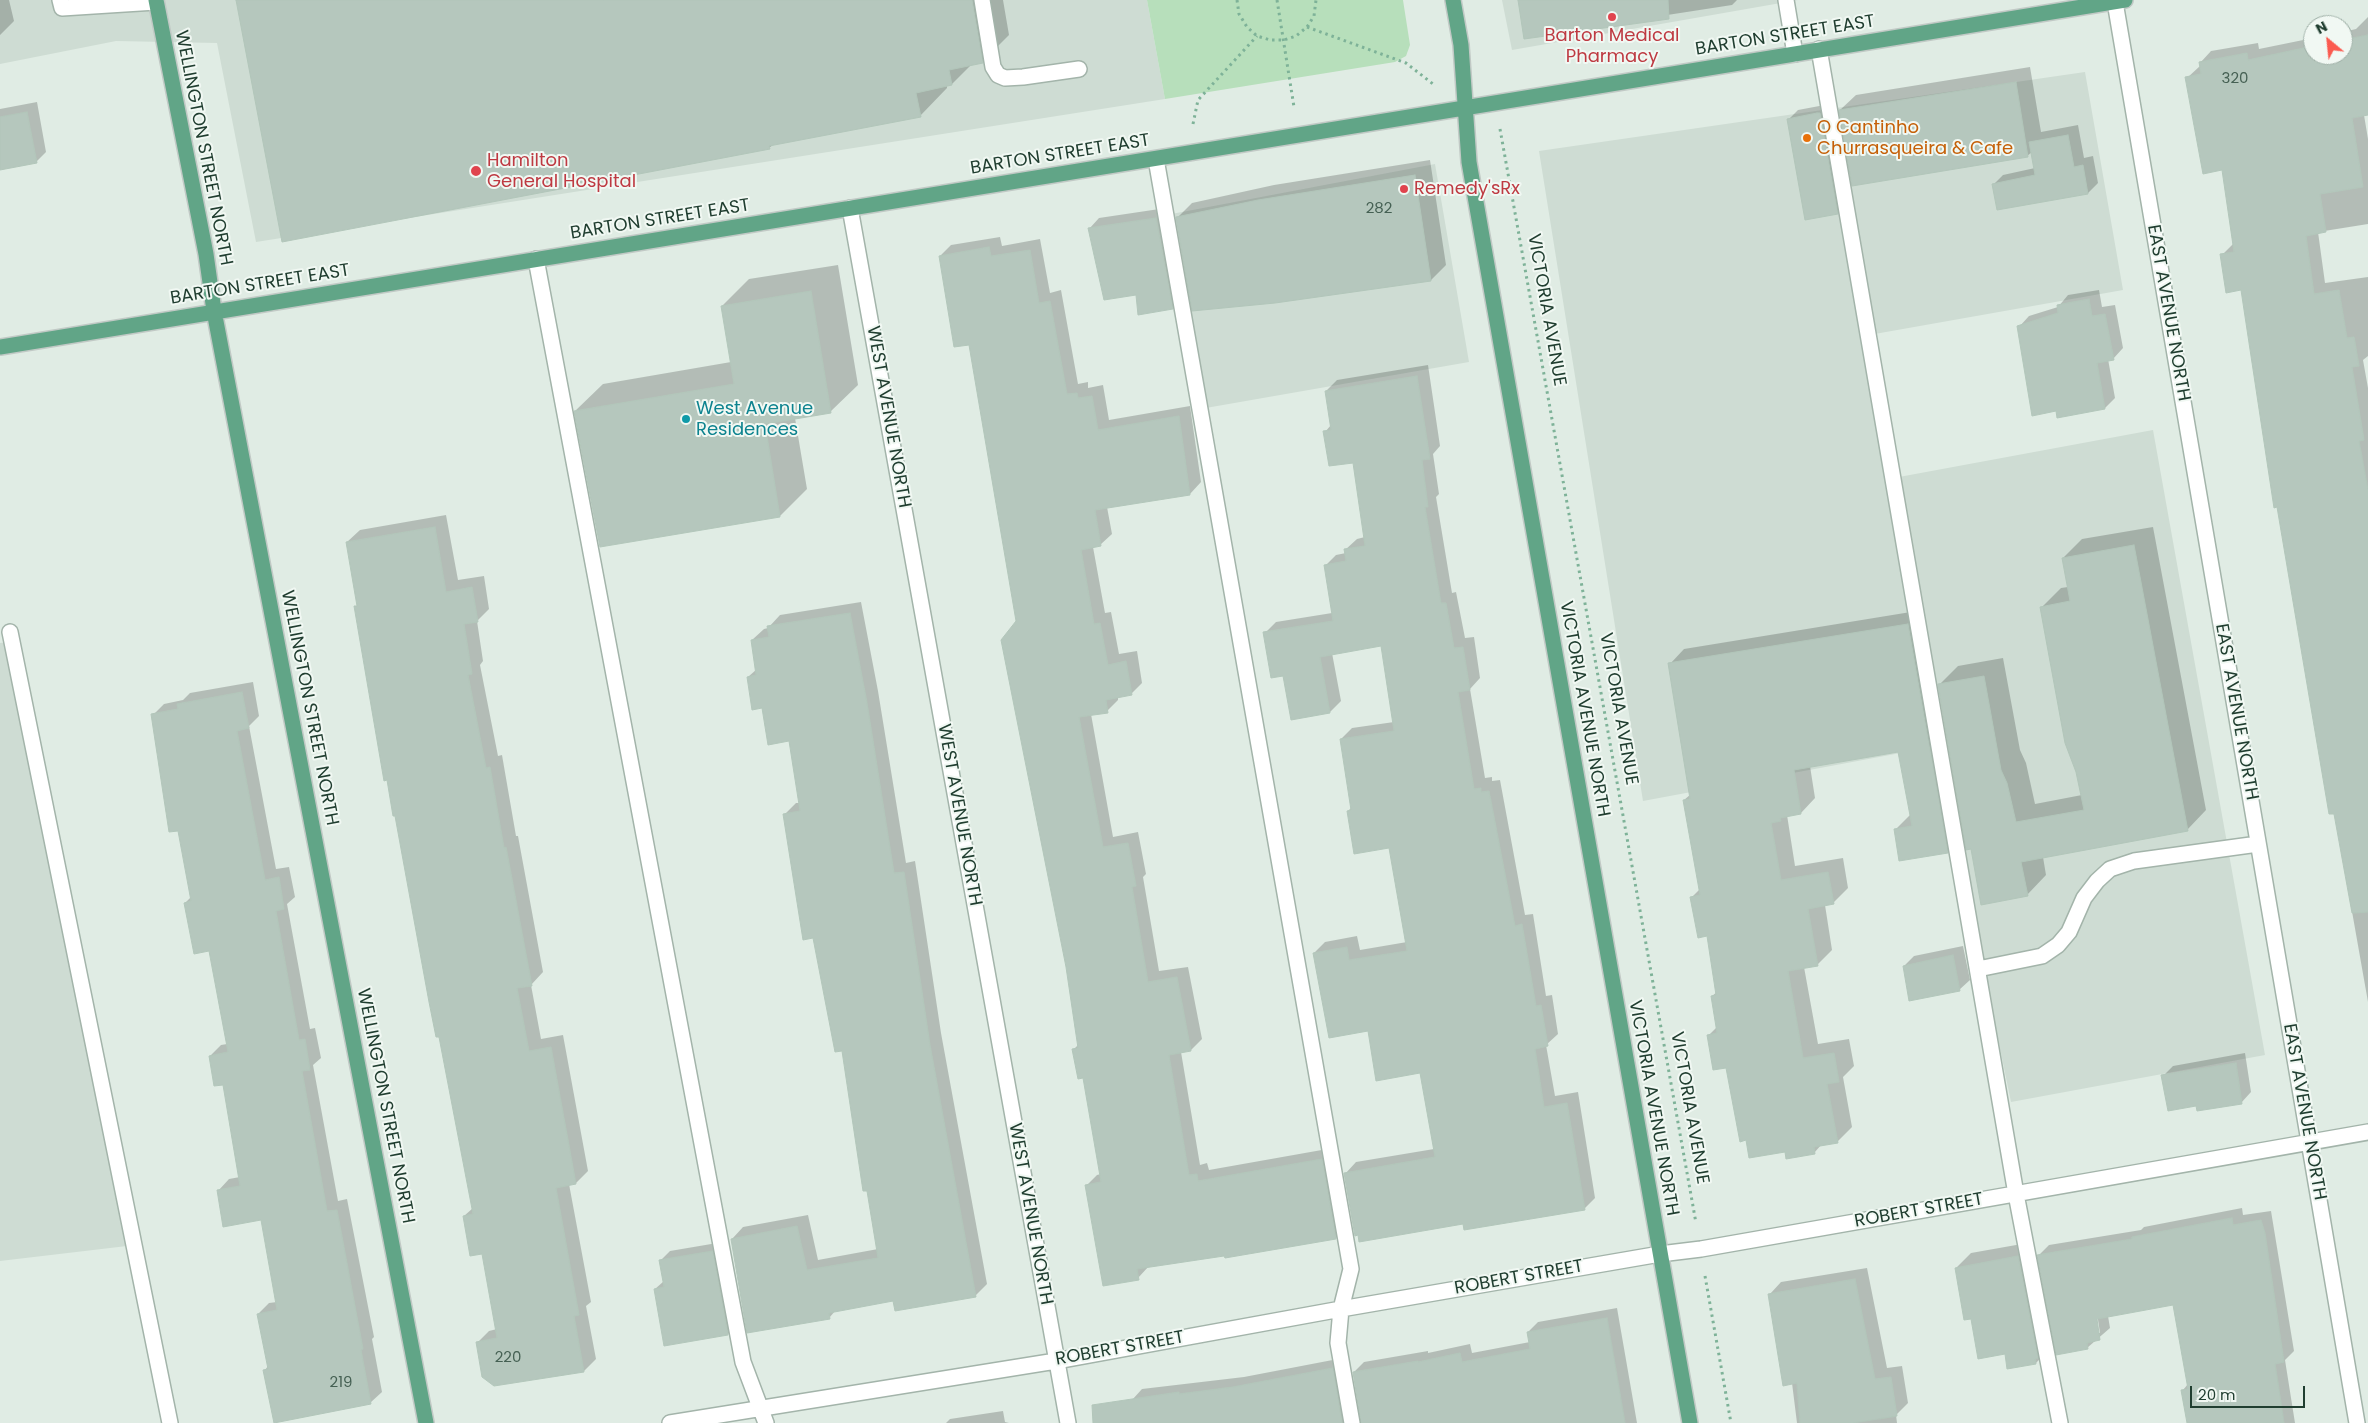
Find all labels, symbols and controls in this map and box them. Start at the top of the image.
marker: Barton Medical Pharmacy [1606,11,1618,23]
street label: BARTON STREET EAST [1694,11,1876,61]
north arrow [2303,15,2353,65]
text: N [2312,16,2331,39]
place label: Barton Medical Pharmacy [1544,25,1680,68]
street label: WELLINGTON STREET NORTH [170,29,236,267]
house number: 320 [2222,70,2248,88]
place label: O Cantinho Churrasqueira & Cafe [1817,117,2013,160]
street label: BARTON STREET EAST [969,130,1151,180]
marker: O Cantinho Churrasqueira & Cafe [1801,132,1813,144]
place label: Hamilton General Hospital [487,150,636,192]
marker: Hamilton General Hospital [469,164,483,178]
place label: Remedy'sRx [1414,178,1520,200]
marker: Remedy'sRx [1398,183,1410,195]
street label: BARTON STREET EAST [569,195,751,245]
house number: 282 [1366,200,1392,218]
street label: EAST AVENUE NORTH [2142,223,2194,403]
street label: VICTORIA AVENUE [1522,232,1570,388]
street label: BARTON STREET EAST [169,260,351,310]
street label: WEST AVENUE NORTH [861,324,915,510]
place label: West Avenue Residences [696,398,813,440]
marker: West Avenue Residences [680,413,692,425]
street label: WELLINGTON STREET NORTH [276,589,342,827]
street label: VICTORIA AVENUE NORTH [1554,599,1614,819]
street label: EAST AVENUE NORTH [2210,622,2262,802]
street label: VICTORIA AVENUE [1594,631,1642,787]
street label: WEST AVENUE NORTH [932,722,986,908]
street label: WELLINGTON STREET NORTH [352,987,418,1225]
street label: VICTORIA AVENUE NORTH [1623,998,1683,1218]
street label: EAST AVENUE NORTH [2278,1022,2330,1202]
street label: VICTORIA AVENUE [1665,1030,1713,1186]
street label: WEST AVENUE NORTH [1003,1121,1057,1307]
street label: ROBERT STREET [1853,1189,1985,1233]
street label: ROBERT STREET [1453,1256,1585,1300]
street label: ROBERT STREET [1054,1327,1186,1371]
house number: 220 [495,1349,521,1367]
house number: 219 [330,1374,352,1392]
scale bar [2193,1376,2308,1408]
text: 20 m [2198,1384,2236,1405]

